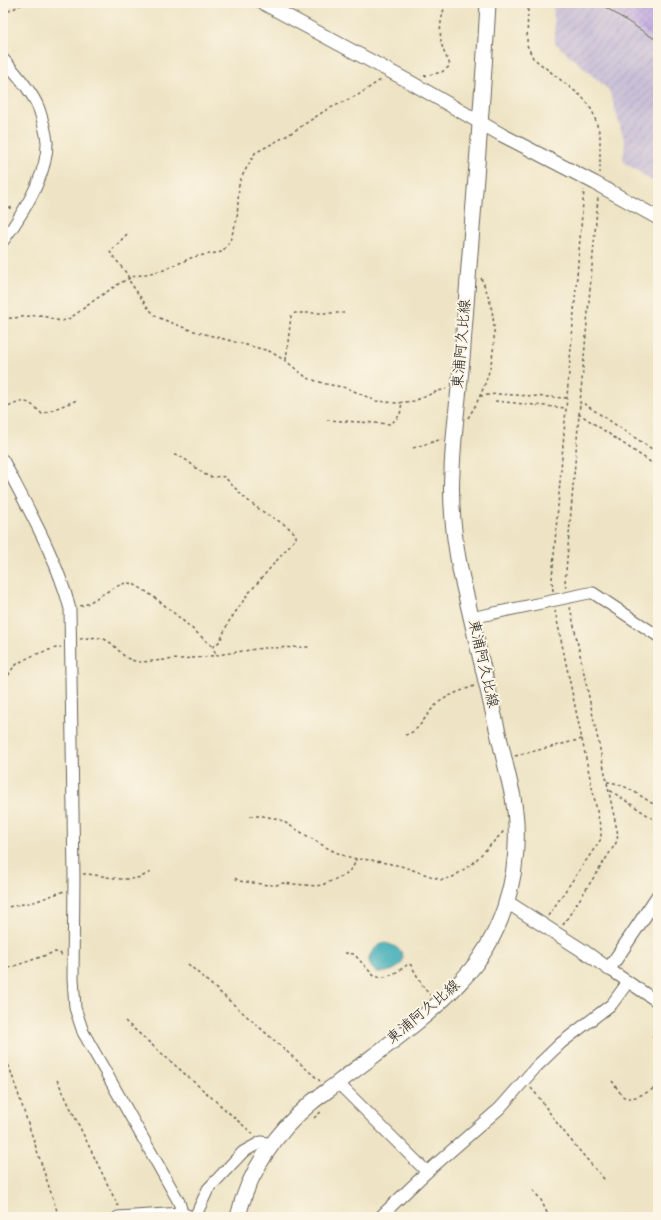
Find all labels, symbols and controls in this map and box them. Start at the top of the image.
street label: 東浦阿久比線 [449,298,476,390]
street label: 東浦阿久比線 [463,618,502,710]
street label: 東浦阿久比線 [383,976,464,1049]

